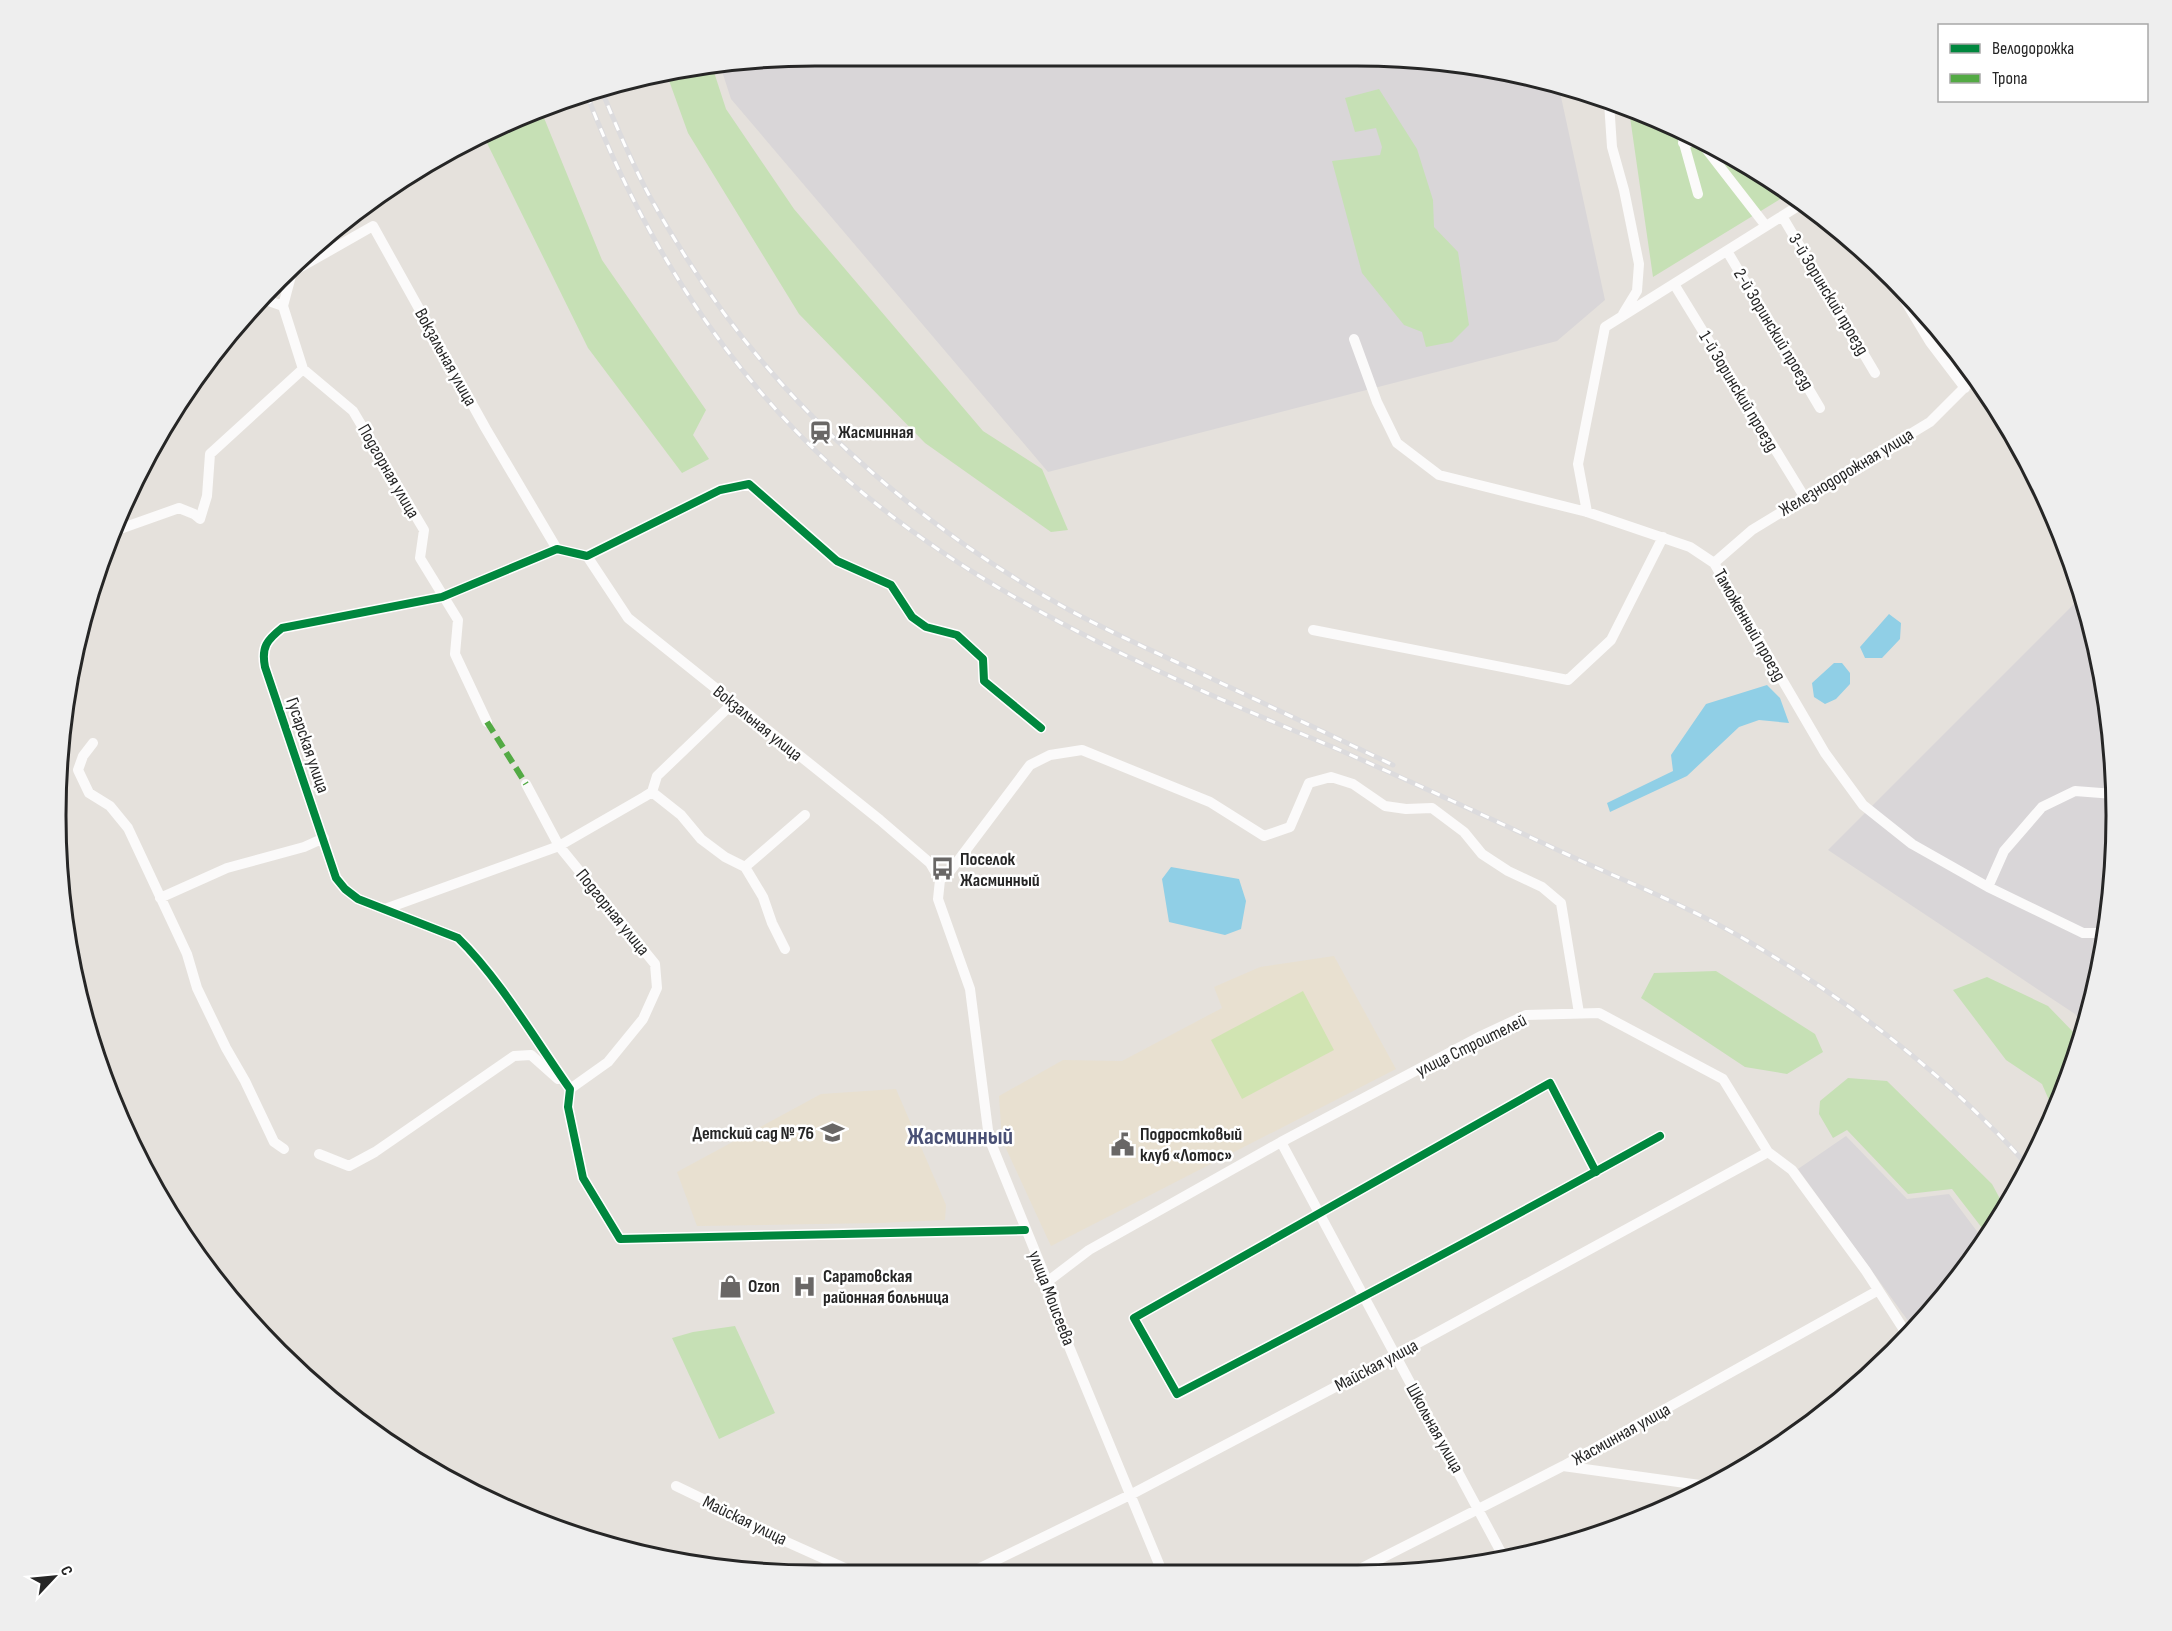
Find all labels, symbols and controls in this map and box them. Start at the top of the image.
legend [1938,24,2148,102]
text: Велодорожка [1992,38,2074,59]
text: Тропа [1992,68,2028,89]
street label: 3-й Зоринский проезд [1784,230,1873,359]
street label: 2-й Зоринский проезд [1729,265,1818,394]
street label: Вокзальная улица [410,305,481,410]
street label: 1-й Зоринский проезд [1694,327,1783,455]
station icon: Жасминная [807,419,833,445]
street label: Подгорная улица [353,420,424,522]
place label: Жасминная [838,422,914,443]
street label: Железнодорожная улица [1775,424,1917,521]
street label: Таможенный проезд [1709,566,1790,685]
street label: Вокзальная улица [709,681,806,766]
street label: Гусарская улица [281,695,334,796]
place label: Поселок Жасминный [960,849,1040,891]
bus stop icon: Поселок Жасминный [929,856,955,882]
street label: Подгорная улица [571,865,654,960]
street label: улица Строителей [1412,1010,1530,1081]
school or university icon: Детский сад № 76 [819,1120,845,1146]
district label: Жасминный [907,1122,1013,1151]
place label: Детский сад № 76 [692,1123,814,1144]
place label: Подростковый клуб «Лотос» [1140,1124,1242,1166]
public building icon: Подростковый клуб «Лотос» [1109,1131,1135,1157]
street label: улица Моисеева [1024,1248,1079,1349]
place label: Саратовская районная больница [823,1266,949,1308]
shop icon: Ozon [717,1273,743,1299]
hospital icon: Саратовская районная больница [792,1273,818,1299]
place label: Ozon [748,1276,780,1297]
street label: Майская улица [1331,1335,1421,1396]
street label: Школьная улица [1401,1380,1468,1477]
street label: Жасминная улица [1568,1399,1674,1470]
street label: Майская улица [699,1491,790,1550]
north arrow [24,1547,84,1607]
text: С [56,1563,76,1579]

